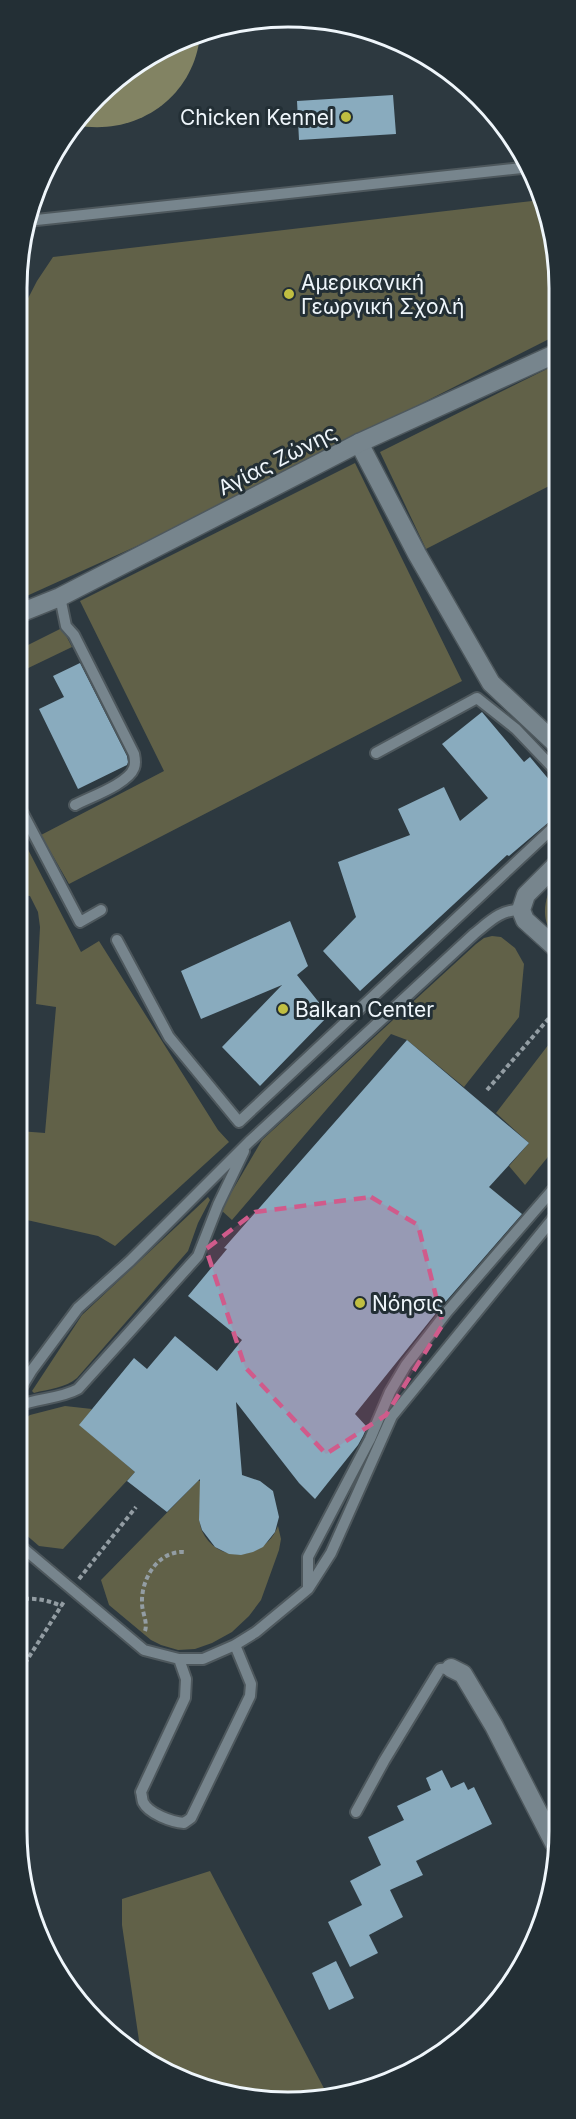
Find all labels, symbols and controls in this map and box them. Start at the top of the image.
place label: Chicken Kennel [180,105,334,130]
marker: Chicken Kennel [339,110,353,124]
place label: Αμερικανική Γεωργική Σχολή [301,270,464,319]
marker: Αμερικανική Γεωργική Σχολή [282,287,296,301]
street label: Αγίας Ζώνης [214,419,340,501]
place label: Balkan Center [295,997,434,1022]
marker: Balkan Center [276,1002,290,1016]
place label: Νόησις [372,1291,444,1316]
marker: Νόησις [353,1296,367,1310]

